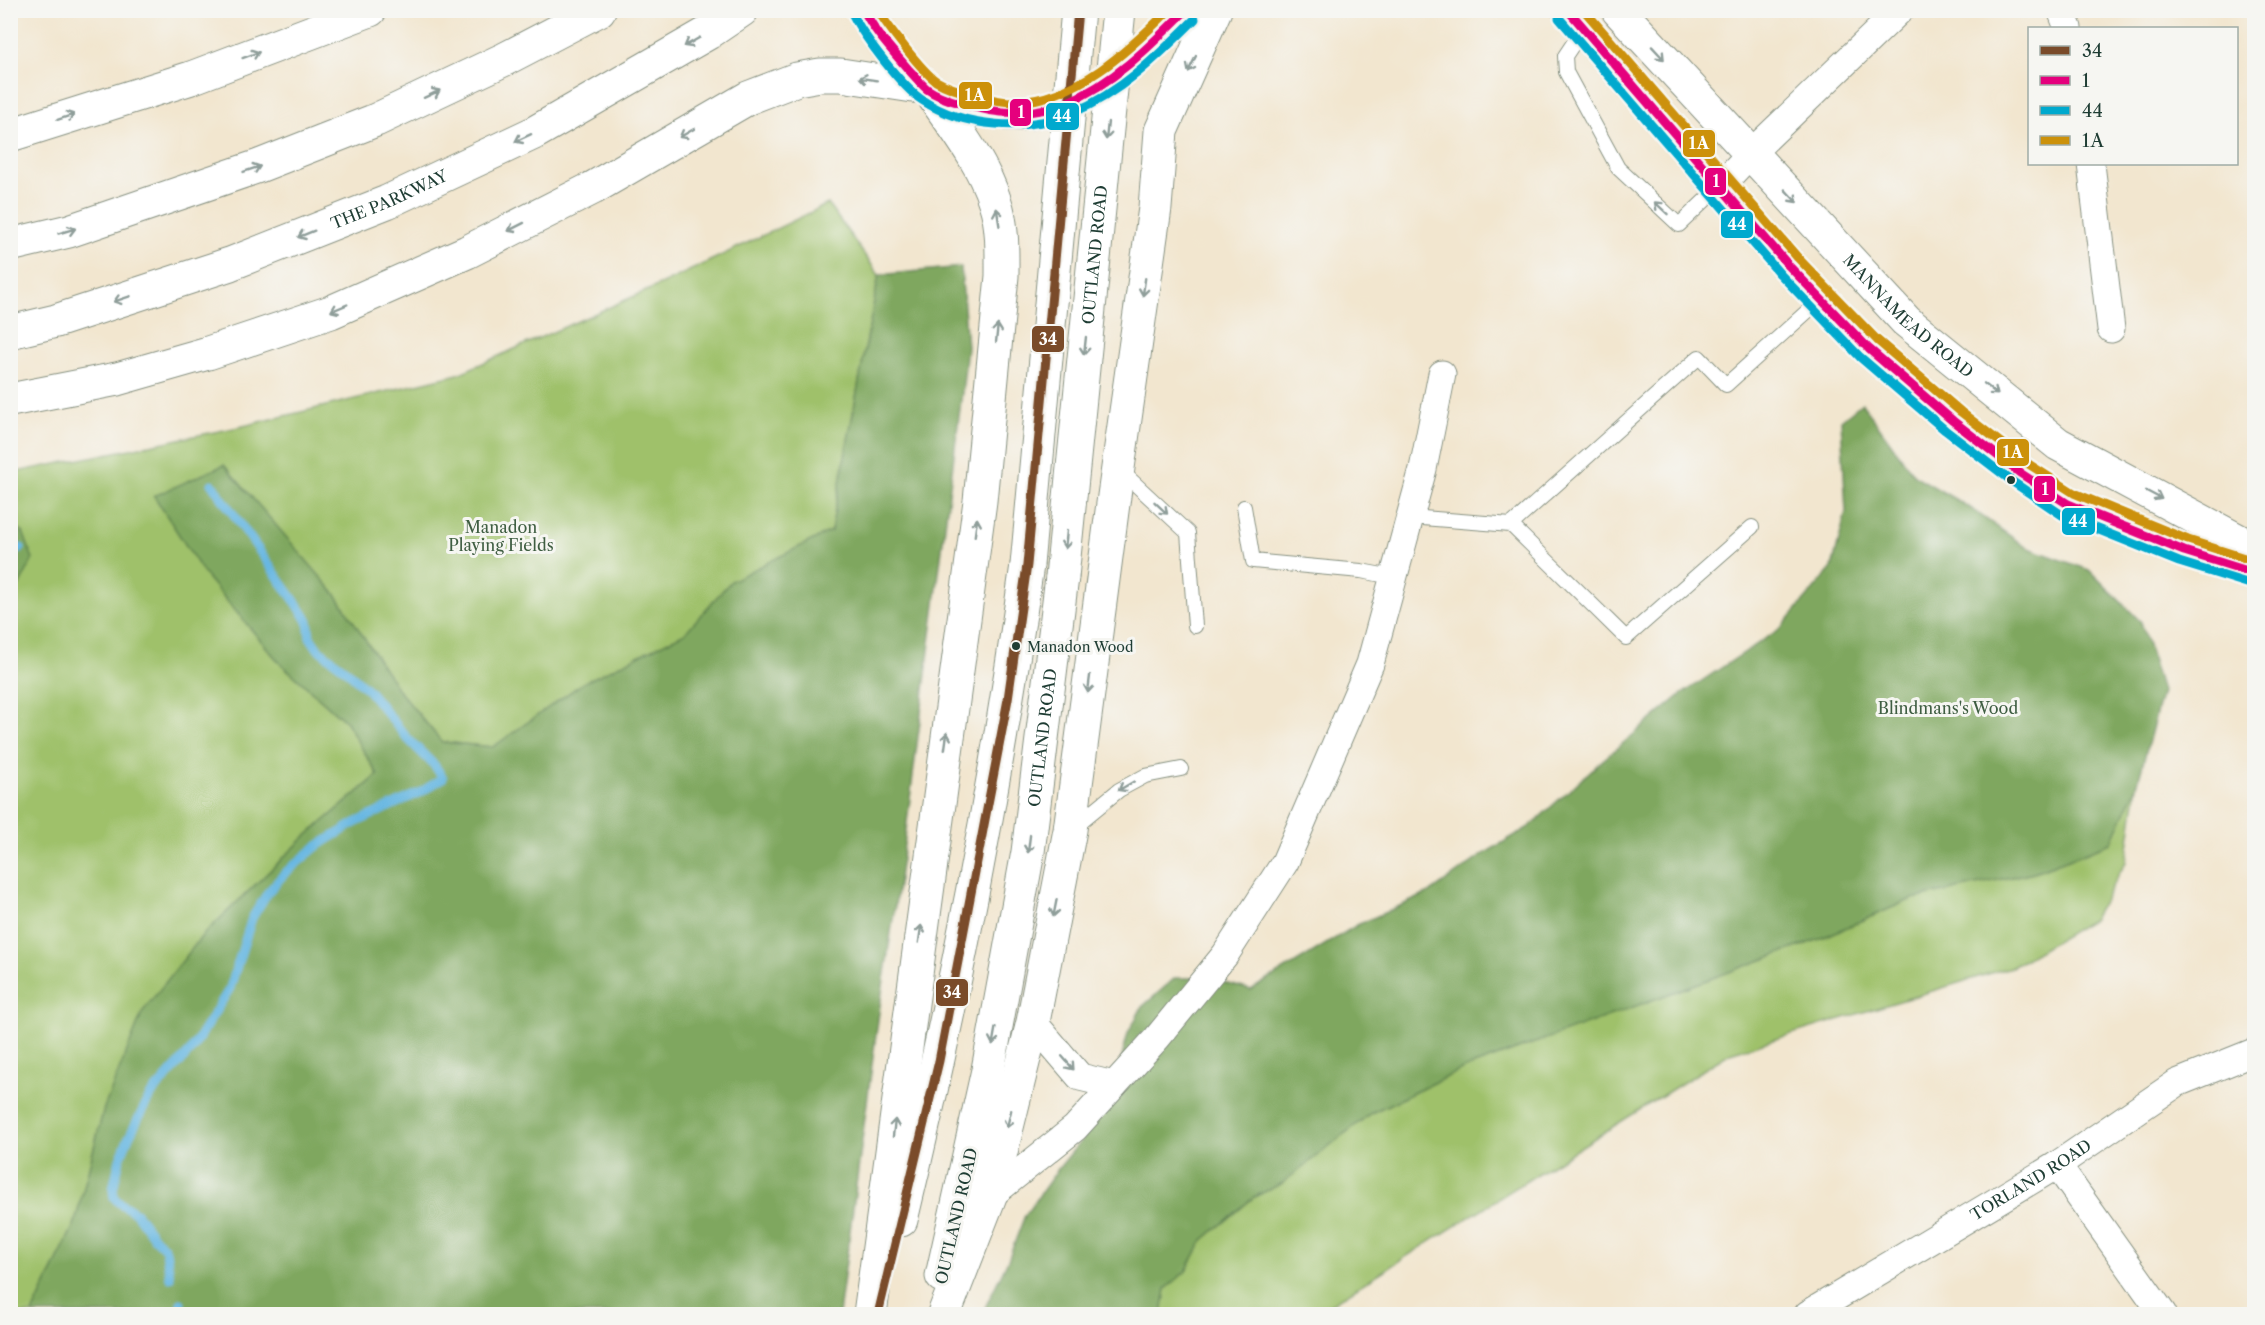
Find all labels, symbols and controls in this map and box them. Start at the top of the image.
legend [2028,27,2238,165]
one-way arrow [684,36,701,48]
text: 34 [2082,40,2102,62]
one-way arrow [1650,46,1665,61]
one-way arrow [241,49,260,60]
one-way arrow [1186,55,1198,73]
text: 1 [2082,70,2090,92]
one-way arrow [859,74,879,85]
line badge: 1A [958,81,993,110]
text: 1A [965,85,986,105]
one-way arrow [422,87,440,99]
line badge: 1 [1009,98,1032,127]
text: 44 [2082,100,2103,122]
text: 1 [1017,102,1025,122]
line badge: 44 [1045,102,1080,131]
text: 44 [1053,106,1071,126]
one-way arrow [56,111,75,122]
one-way arrow [1101,121,1112,141]
one-way arrow [679,127,696,139]
line badge: 1A [1682,129,1716,158]
text: 1A [2082,130,2104,152]
one-way arrow [514,132,532,144]
text: 1A [1689,133,1710,153]
one-way arrow [242,162,261,173]
street label: THE PARKWAY [328,165,451,233]
line badge: 1 [1704,167,1727,196]
text: 1 [1712,171,1720,191]
street label: OUTLAND ROAD [1077,184,1111,325]
one-way arrow [1784,189,1798,204]
one-way arrow [1653,201,1668,215]
one-way arrow [993,208,1004,228]
line badge: 44 [1720,210,1754,239]
text: 44 [1728,214,1746,234]
one-way arrow [508,221,525,233]
one-way arrow [57,225,76,236]
one-way arrow [297,229,316,240]
street label: MANNAMEAD ROAD [1839,250,1978,382]
one-way arrow [1138,276,1149,296]
one-way arrow [113,294,132,305]
one-way arrow [330,303,349,314]
one-way arrow [992,323,1003,343]
line badge: 34 [1031,325,1065,353]
text: 34 [1039,329,1057,349]
one-way arrow [1079,336,1090,356]
one-way arrow [1983,383,1999,396]
line badge: 1A [1996,438,2030,467]
text: 1A [2003,442,2024,462]
unlabelled marker [2005,474,2017,486]
line badge: 1 [2033,475,2056,503]
text: 1 [2041,479,2049,499]
one-way arrow [2145,490,2163,501]
one-way arrow [1153,500,1168,515]
line badge: 44 [2061,507,2096,536]
text: 44 [2069,511,2087,531]
park label: Manadon Playing Fields [448,517,554,555]
one-way arrow [971,517,982,537]
one-way arrow [1060,530,1071,550]
place label: Manadon Wood [1027,638,1134,656]
marker: Manadon Wood [1010,640,1022,652]
street label: OUTLAND ROAD [1024,667,1061,808]
one-way arrow [1084,674,1095,694]
park label: Blindmans's Wood [1878,698,2018,718]
one-way arrow [941,732,952,752]
one-way arrow [1118,780,1135,792]
one-way arrow [1024,834,1035,853]
one-way arrow [1049,898,1060,917]
one-way arrow [915,925,926,945]
line badge: 34 [935,978,969,1007]
text: 34 [943,982,961,1002]
one-way arrow [989,1025,1000,1045]
one-way arrow [1061,1055,1075,1070]
one-way arrow [1003,1109,1015,1128]
one-way arrow [889,1118,900,1138]
street label: TORLAND ROAD [1966,1135,2095,1225]
street label: OUTLAND ROAD [931,1146,981,1286]

